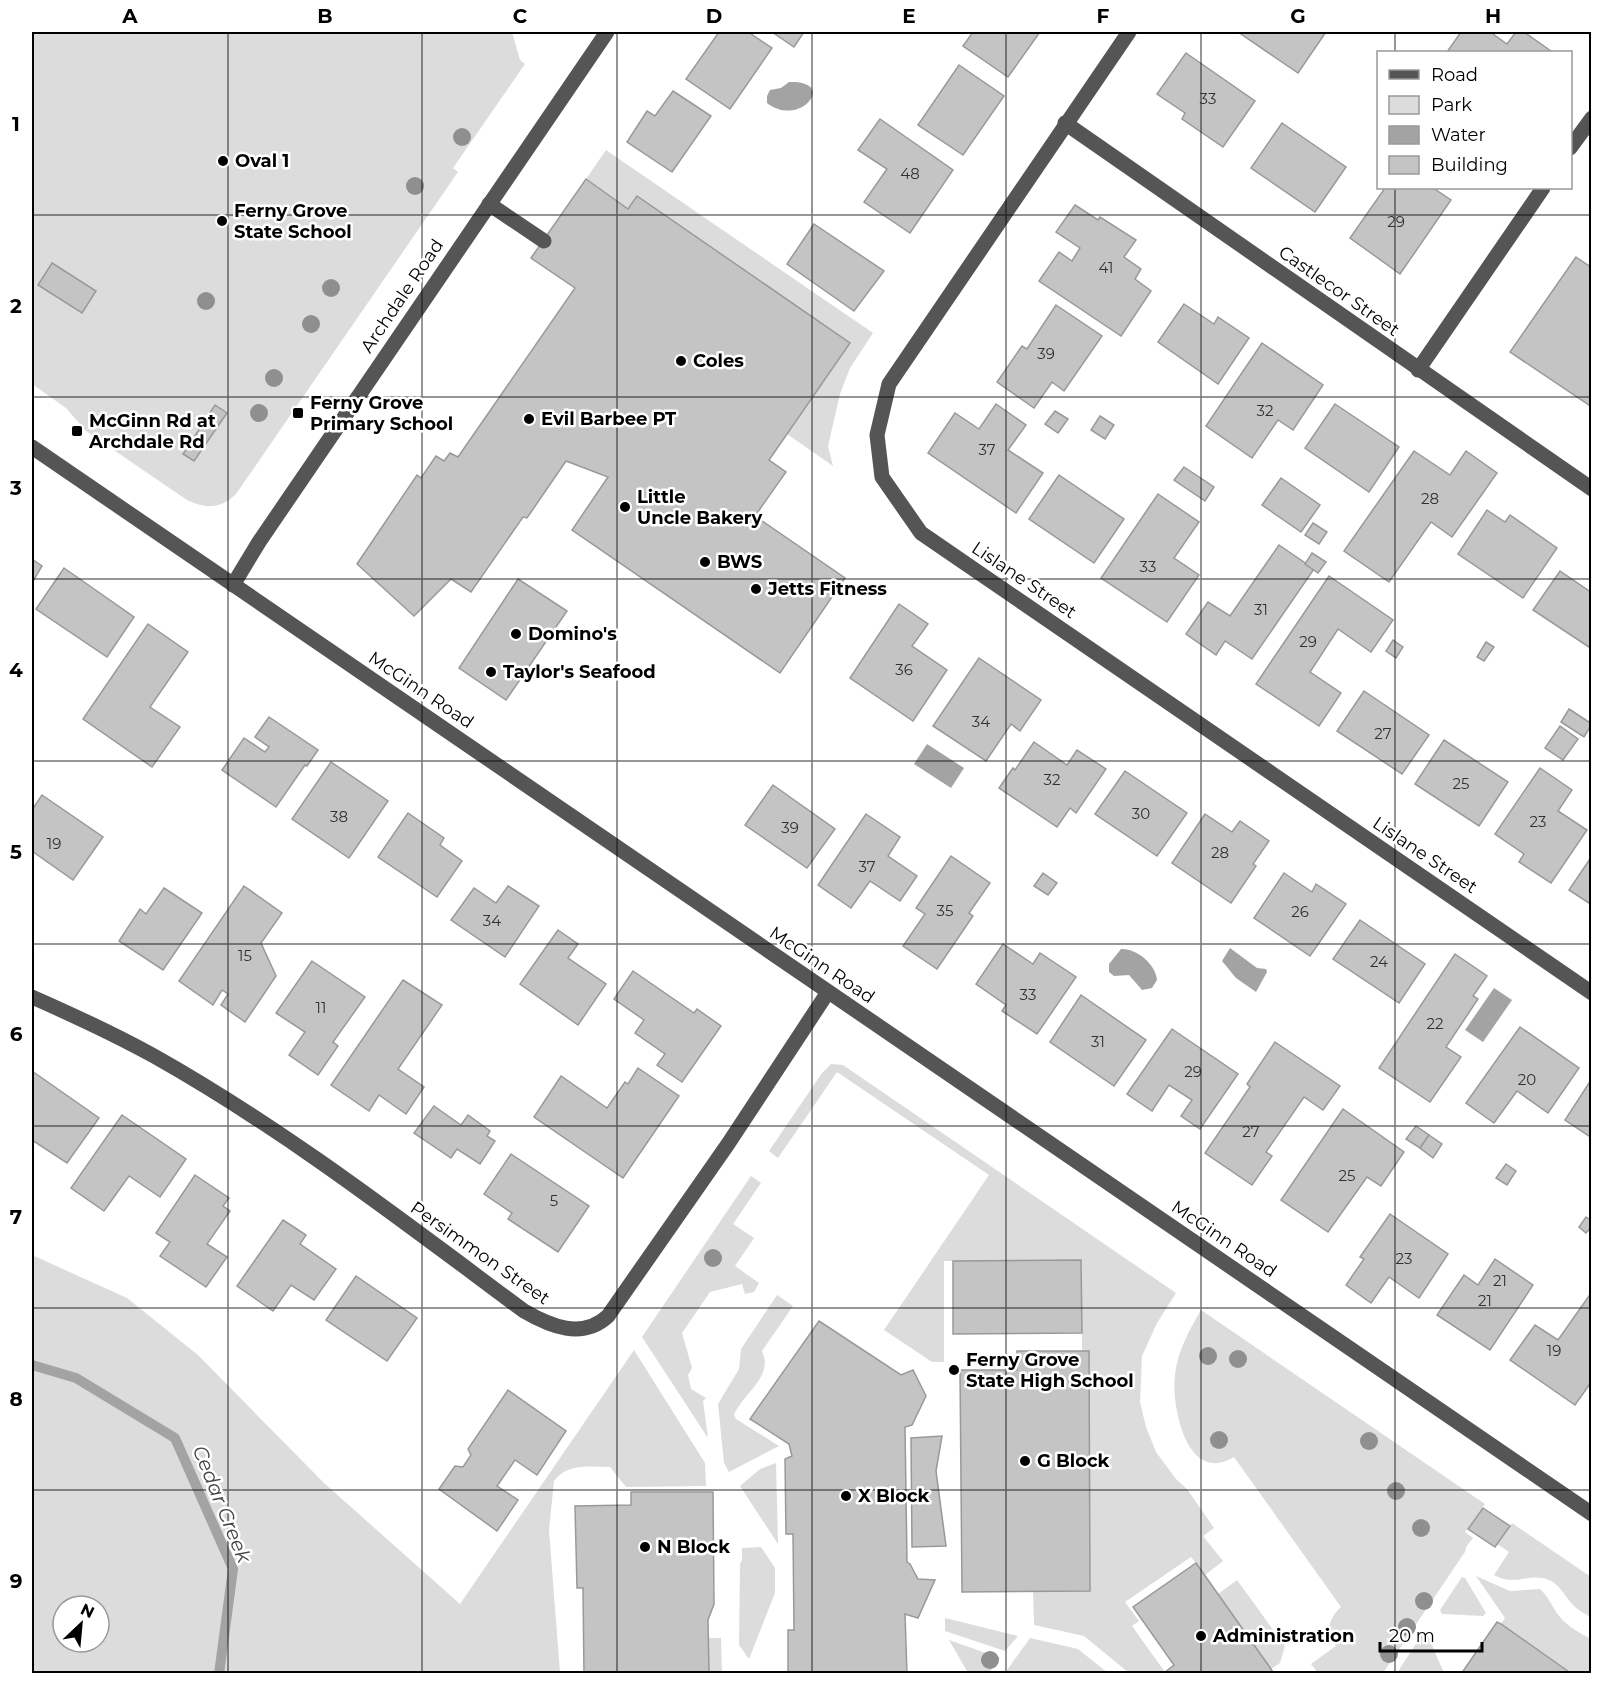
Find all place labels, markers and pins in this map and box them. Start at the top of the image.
place label: Oval 1 [235,150,289,172]
marker: Oval 1 [216,154,230,168]
place label: Ferny Grove State School [234,200,352,243]
marker: Ferny Grove State School [215,214,229,228]
place label: Coles [693,350,744,372]
marker: Coles [674,354,688,368]
place label: Ferny Grove Primary School [310,392,453,435]
marker: Ferny Grove Primary School [291,406,305,420]
place label: Evil Barbee PT [541,408,677,430]
place label: McGinn Rd at Archdale Rd [88,410,216,453]
marker: Evil Barbee PT [522,412,536,426]
marker: McGinn Rd at Archdale Rd [70,424,84,438]
place label: Little Uncle Bakery [637,486,763,529]
marker: Little Uncle Bakery [618,500,632,514]
place label: BWS [717,551,762,573]
marker: BWS [698,555,712,569]
place label: Jetts Fitness [767,578,887,600]
marker: Jetts Fitness [749,582,763,596]
place label: Domino's [528,623,617,645]
marker: Domino's [509,627,523,641]
place label: Taylor's Seafood [503,661,656,683]
marker: Taylor's Seafood [484,665,498,679]
place label: Ferny Grove State High School [966,1349,1134,1392]
marker: Ferny Grove State High School [947,1363,961,1377]
place label: G Block [1037,1450,1110,1472]
marker: G Block [1018,1454,1032,1468]
place label: X Block [858,1485,929,1507]
marker: X Block [839,1489,853,1503]
place label: N Block [657,1536,730,1558]
marker: N Block [638,1540,652,1554]
place label: Administration [1212,1625,1354,1647]
marker: Administration [1194,1629,1208,1643]

